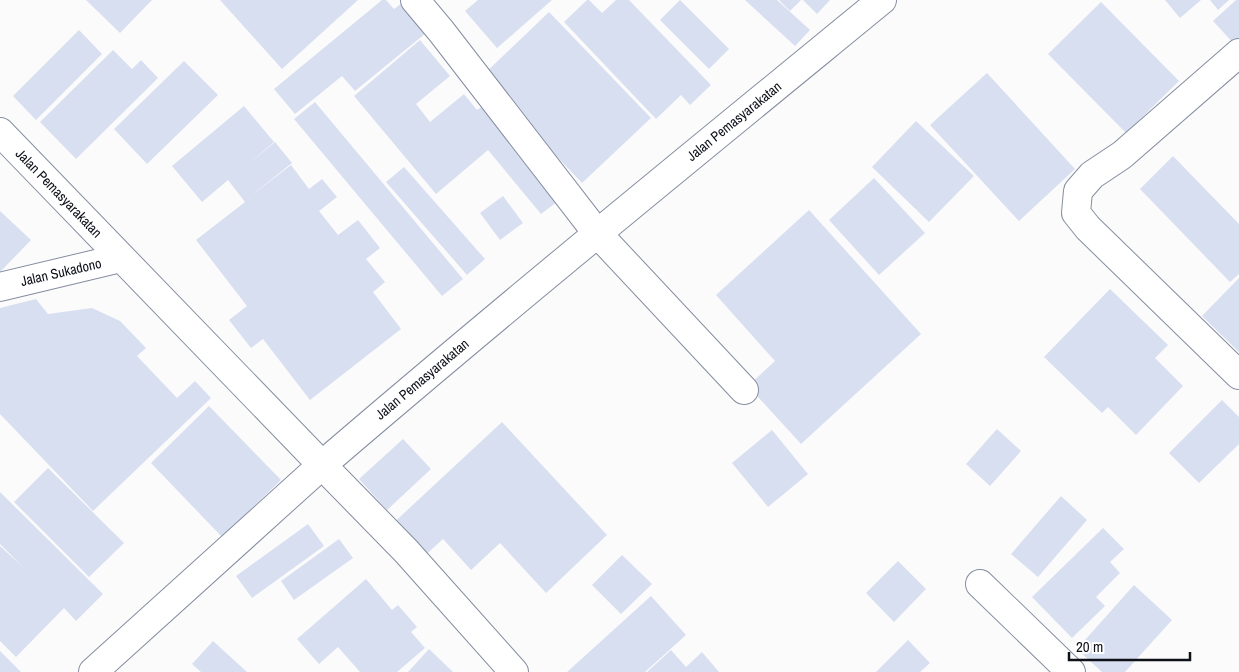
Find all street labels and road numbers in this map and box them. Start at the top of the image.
street label: Jalan Pemasyarakatan [683,77,785,165]
street label: Jalan Pemasyarakatan [12,145,106,241]
street label: Jalan Sukadono [19,254,103,290]
street label: Jalan Pemasyarakatan [371,335,473,423]

